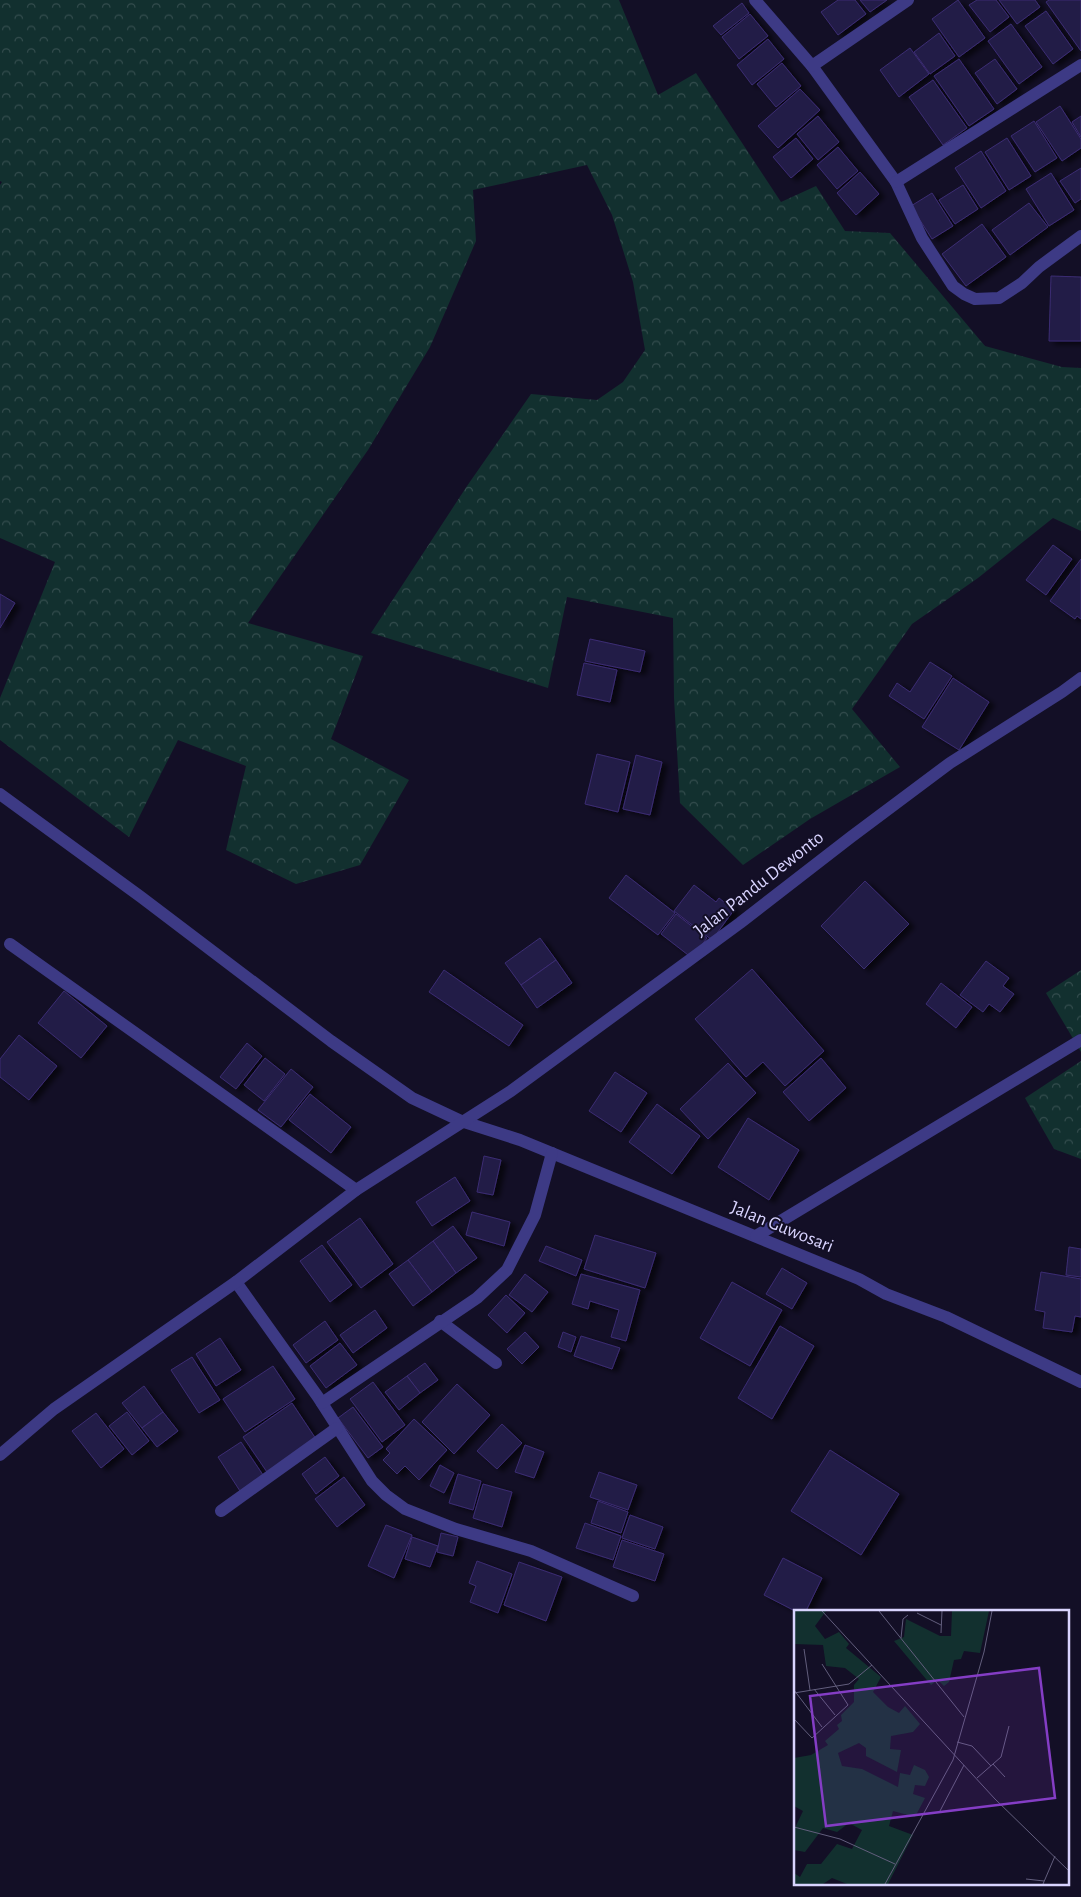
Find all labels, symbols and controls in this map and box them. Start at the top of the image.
street label: Jalan Pandu Dewonto [691,828,827,940]
street label: Jalan Guwosari [728,1198,836,1256]
inset map [794,1610,1068,1884]

